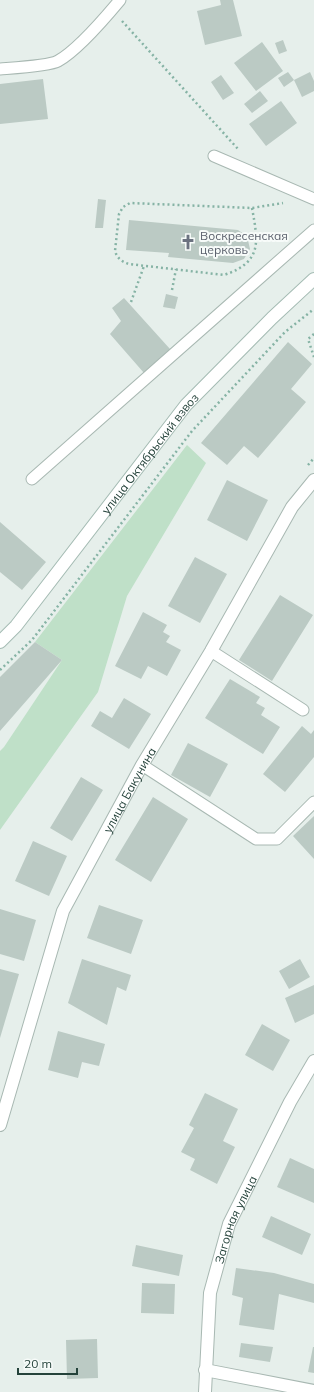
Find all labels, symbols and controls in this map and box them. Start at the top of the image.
place label: Воскресенская церковь [200,228,288,257]
church icon: Воскресенская церковь [179,233,197,251]
street label: улица Октябрьский взвоз [98,390,201,517]
street label: улица Бакунина [99,744,159,835]
street label: Загорная улица [211,1173,260,1265]
scale bar [18,1350,77,1376]
text: 20 m [24,1356,52,1371]

